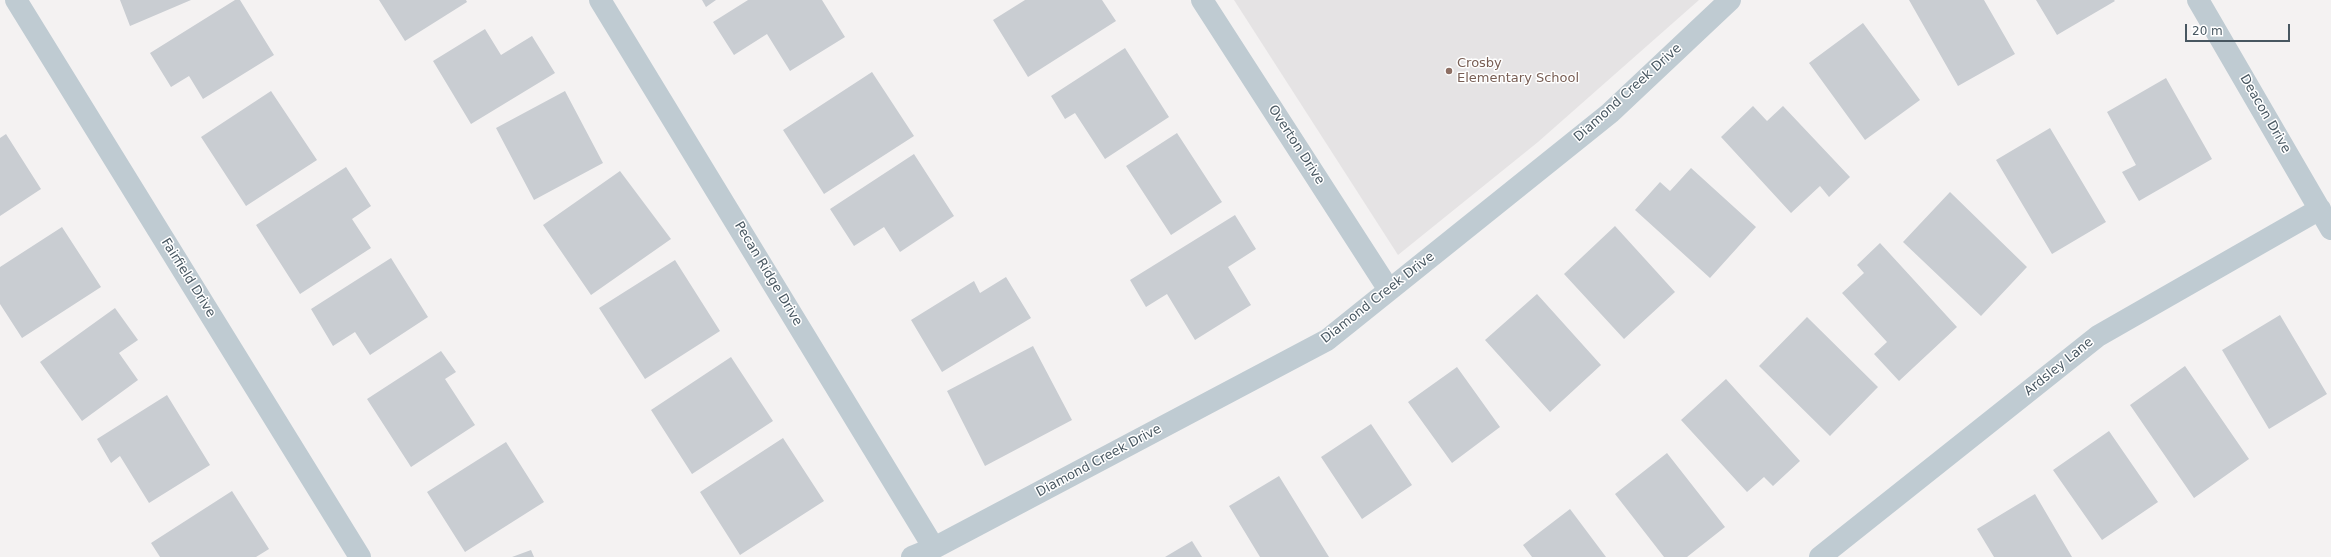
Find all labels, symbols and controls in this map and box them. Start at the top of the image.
scale bar [2187,16,2292,42]
text: 20 m [2192,24,2223,38]
street label: Diamond Creek Drive [1571,41,1685,145]
place label: Crosby Elementary School [1457,56,1579,87]
marker: Crosby Elementary School [1444,66,1454,76]
street label: Deacon Drive [2236,72,2294,156]
street label: Overton Drive [1265,102,1327,188]
street label: Pecan Ridge Drive [731,219,805,329]
street label: Fairfield Drive [158,236,218,320]
street label: Diamond Creek Drive [1318,249,1438,347]
street label: Ardsley Lane [2021,335,2097,399]
street label: Diamond Creek Drive [1034,421,1164,501]

